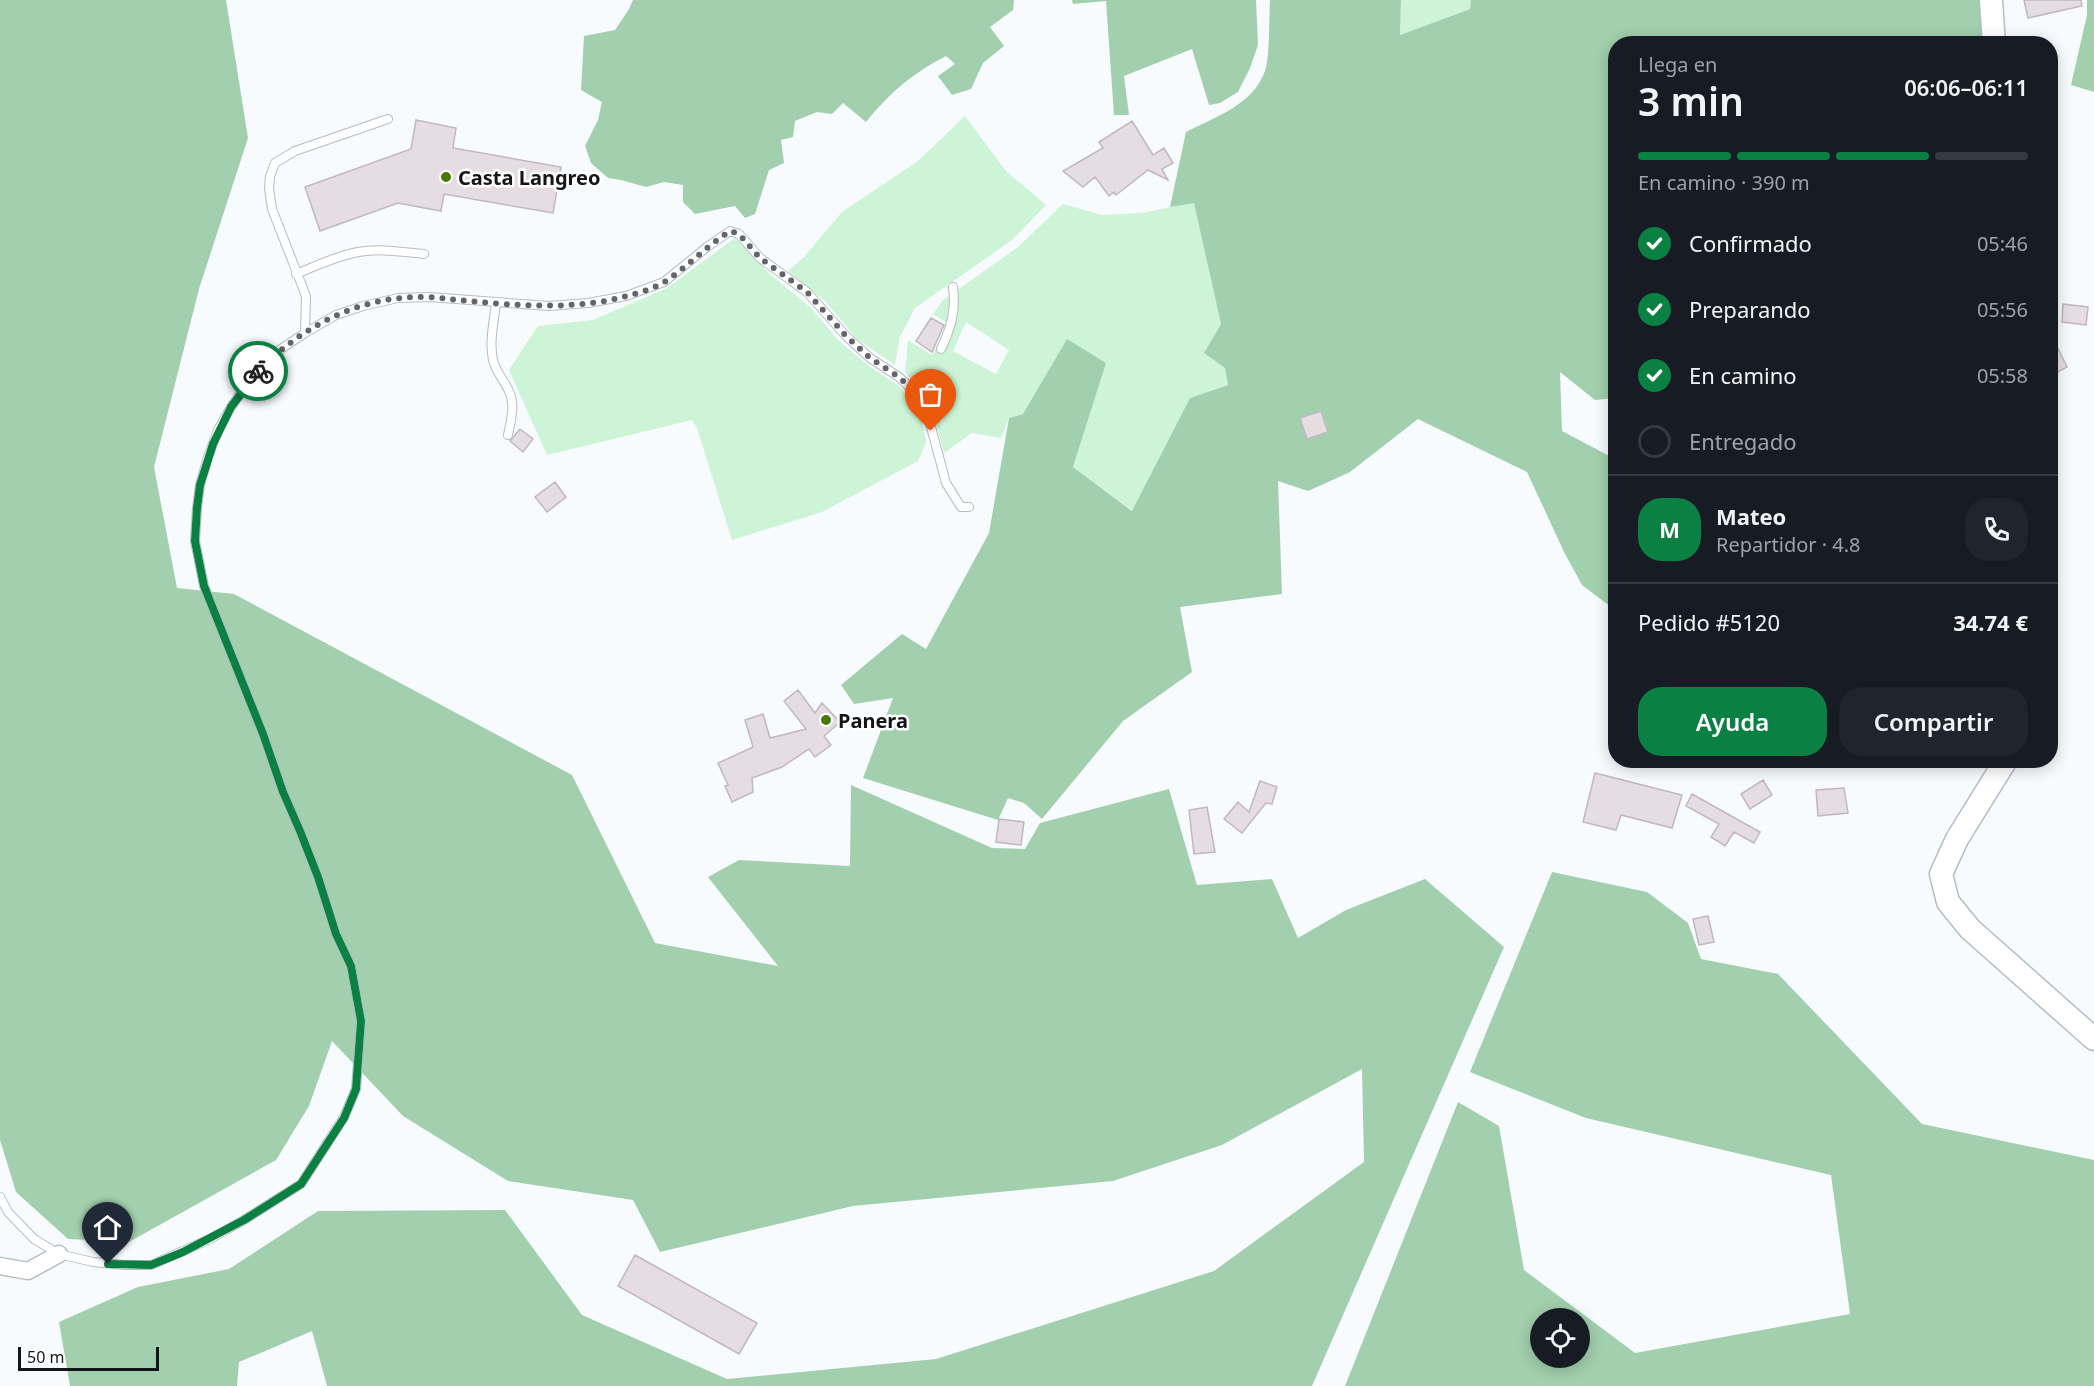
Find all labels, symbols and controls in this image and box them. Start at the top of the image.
text: Llega en [1638,51,1717,78]
text: 06:06–06:11 [1904,72,2028,102]
text: 3 min [1638,74,1744,127]
place label: Casta Langreo [458,164,601,191]
text: En camino · 390 m [1638,169,1810,196]
marker: Casta Langreo [439,170,453,184]
icon: check [1638,227,1671,260]
text: Confirmado [1689,228,1812,258]
text: 05:46 [1977,230,2028,257]
icon: check [1638,293,1671,326]
text: Preparando [1689,294,1811,324]
text: 05:56 [1977,296,2028,323]
courier [228,341,288,401]
icon: bike [242,355,275,388]
icon: check [1638,359,1671,392]
text: En camino [1689,360,1797,390]
text: 05:58 [1977,362,2028,389]
pin [905,369,956,431]
icon: bag [914,378,947,411]
text: Entregado [1689,426,1797,456]
button: phone [1965,498,2028,561]
text: Mateo [1716,501,1786,531]
text: M [1659,514,1680,544]
text: Repartidor · 4.8 [1716,531,1861,558]
text: Pedido #5120 [1638,607,1780,637]
text: 34.74 € [1953,607,2028,637]
button: Ayuda [1638,687,1827,756]
button: Compartir [1839,687,2028,756]
place label: Panera [838,707,908,734]
marker: Panera [819,713,833,727]
pin [82,1202,133,1264]
icon: home [91,1211,124,1244]
map controls [1530,1308,1590,1368]
button: locate [1530,1308,1590,1368]
scale bar [18,1344,159,1372]
text: 50 m [27,1346,64,1368]

